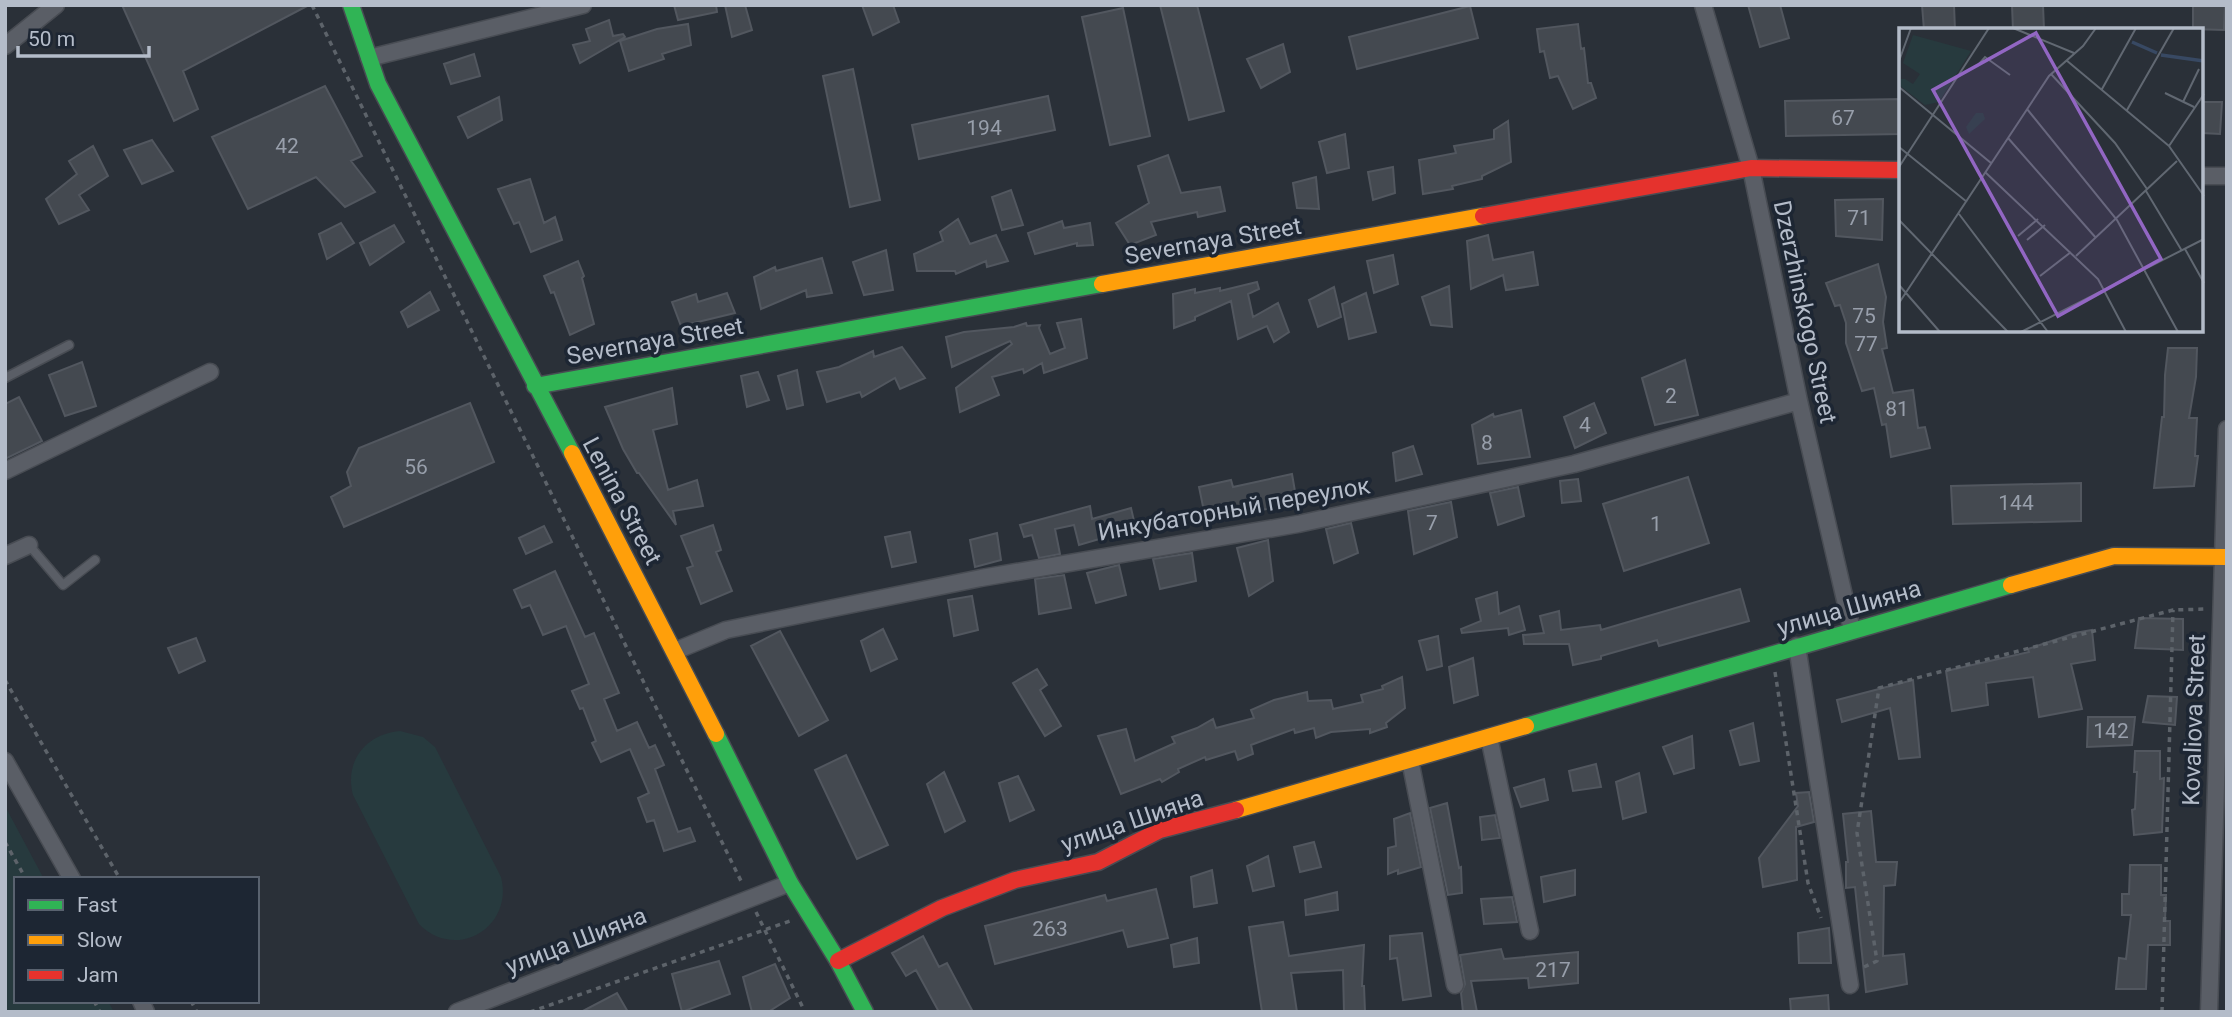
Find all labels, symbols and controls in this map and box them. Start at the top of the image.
scale bar [18,14,149,58]
text: 50 m [28,27,75,51]
inset map [1899,28,2204,332]
house number: 67 [1831,106,1855,130]
house number: 194 [966,116,1002,140]
house number: 42 [275,134,299,158]
street label: Dzerzhinskogo Street [1768,198,1842,426]
house number: 71 [1847,206,1871,230]
street label: Severnaya Street [1123,212,1304,270]
house number: 75 [1852,304,1876,328]
street label: Severnaya Street [565,312,746,370]
house number: 77 [1854,332,1878,356]
house number: 2 [1665,384,1677,408]
house number: 81 [1885,397,1909,421]
house number: 4 [1579,413,1591,437]
house number: 8 [1481,431,1493,455]
street label: Lenina Street [577,432,667,570]
house number: 56 [404,455,428,479]
street label: Инкубаторный переулок [1096,471,1372,547]
house number: 144 [1998,491,2034,515]
house number: 7 [1426,511,1438,535]
house number: 1 [1650,512,1662,536]
street label: улица Шияна [1774,574,1924,642]
street label: Kovaliova Street [2177,634,2211,806]
house number: 142 [2093,719,2129,743]
street label: улица Шияна [1057,784,1207,858]
legend [14,877,259,1003]
text: Fast [77,893,118,917]
street label: улица Шияна [502,901,650,981]
house number: 263 [1032,917,1068,941]
text: Slow [77,928,123,952]
house number: 217 [1535,958,1571,982]
text: Jam [77,963,118,987]

